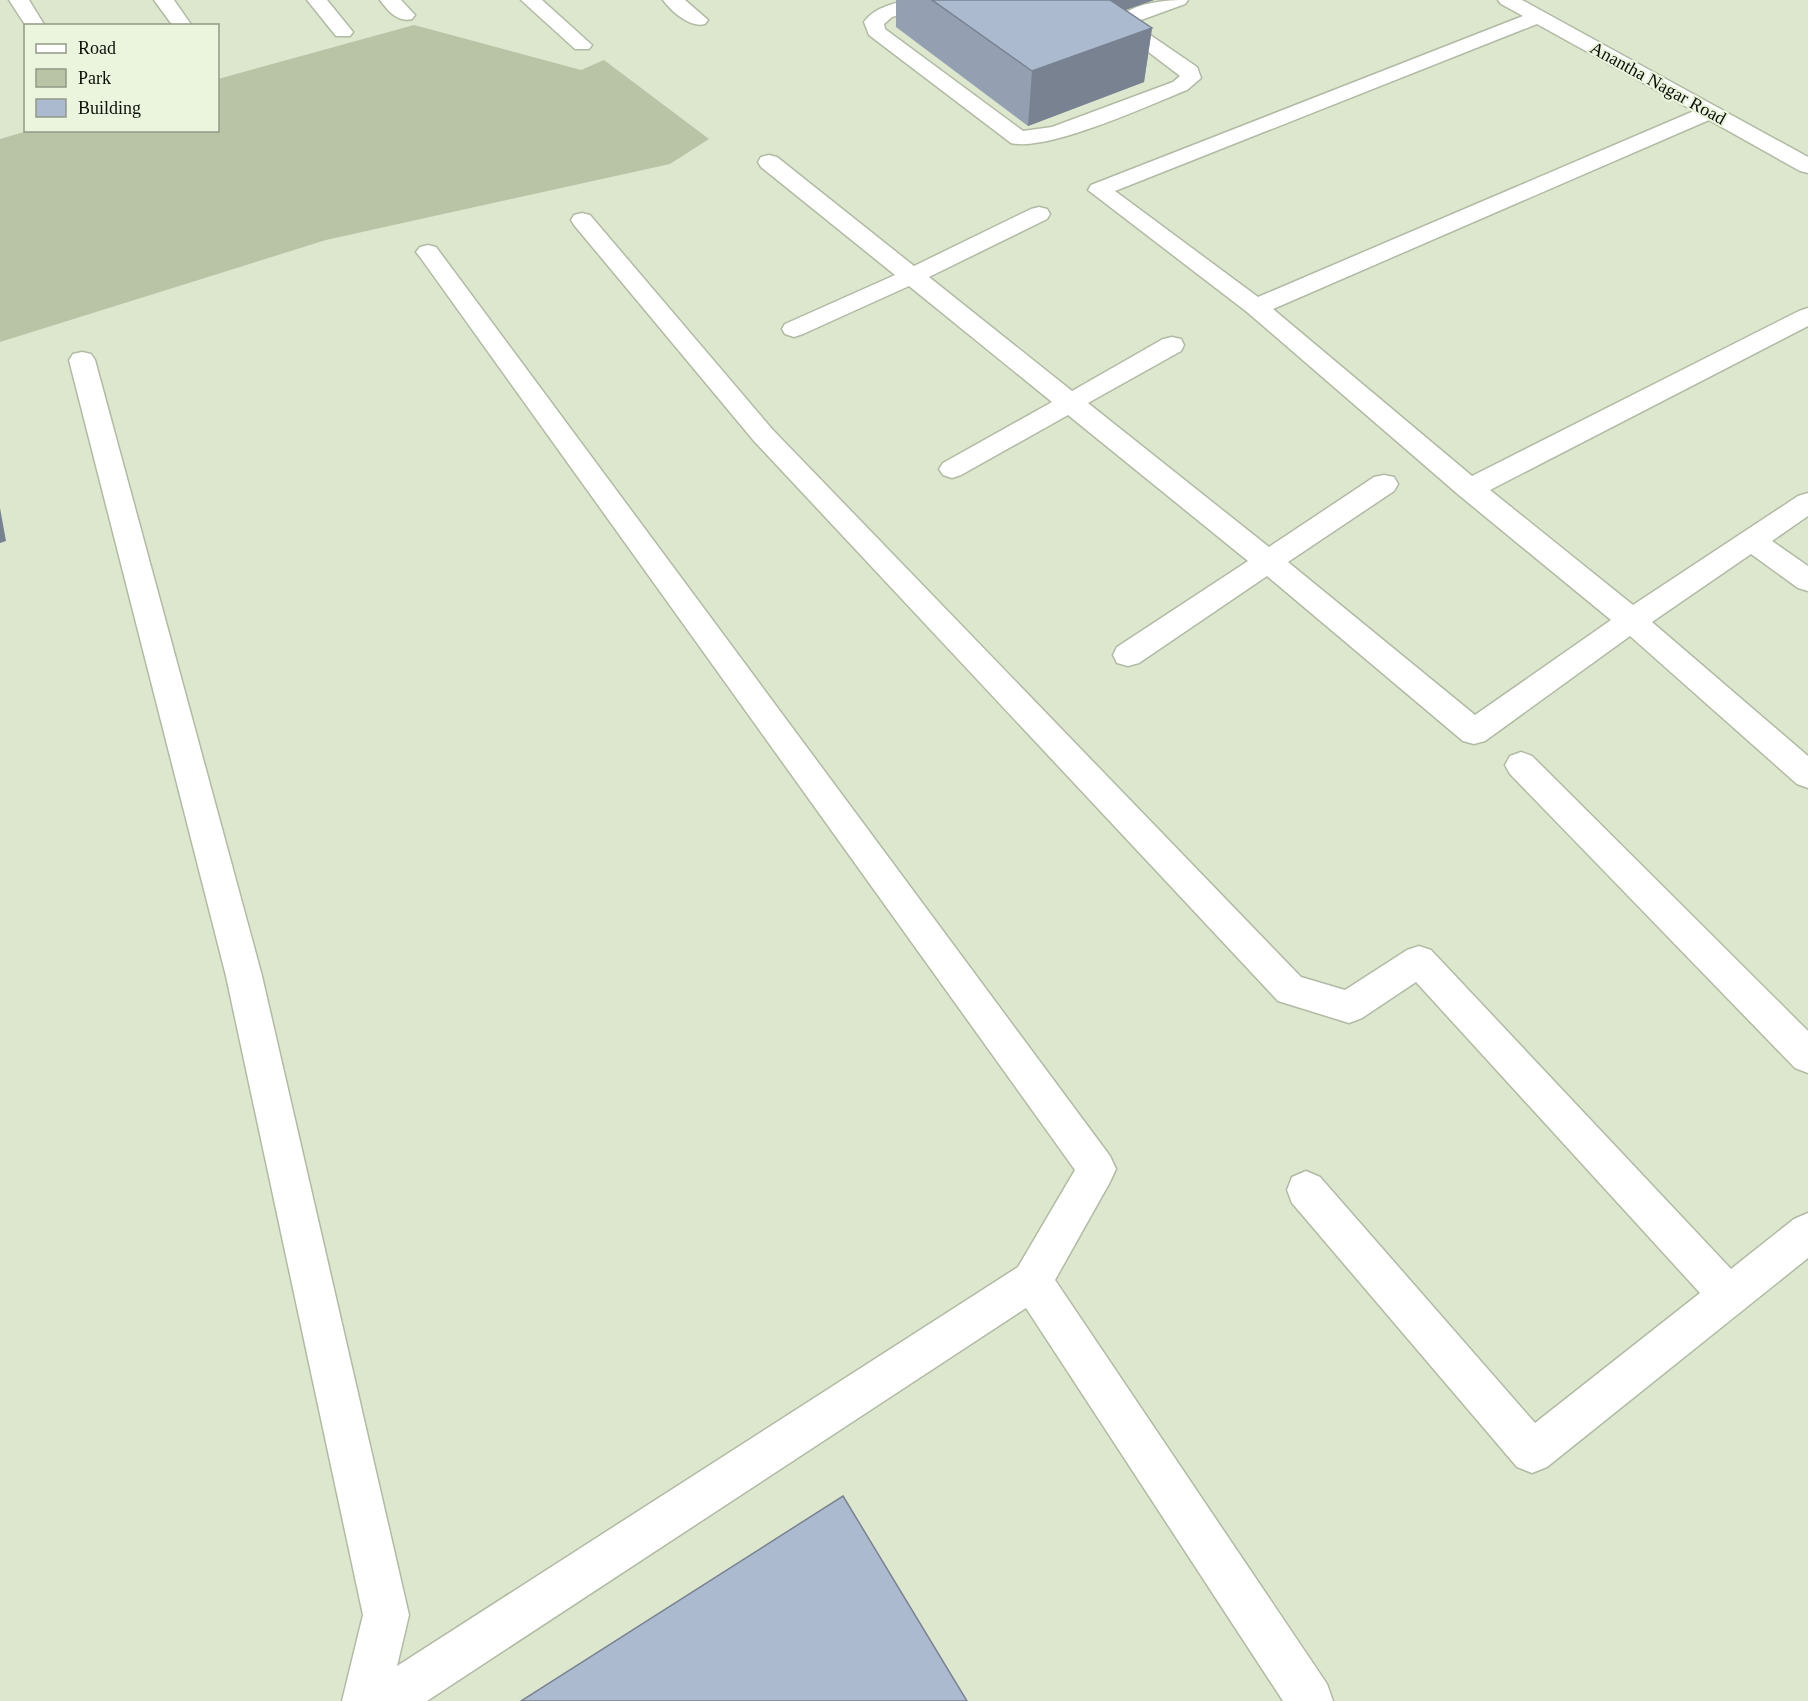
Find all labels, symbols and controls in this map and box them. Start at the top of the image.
legend [24,24,219,132]
street label: Anantha Nagar Road [1587,37,1729,129]
text: Road [78,38,116,58]
text: Park [78,68,111,88]
text: Building [78,98,141,118]

